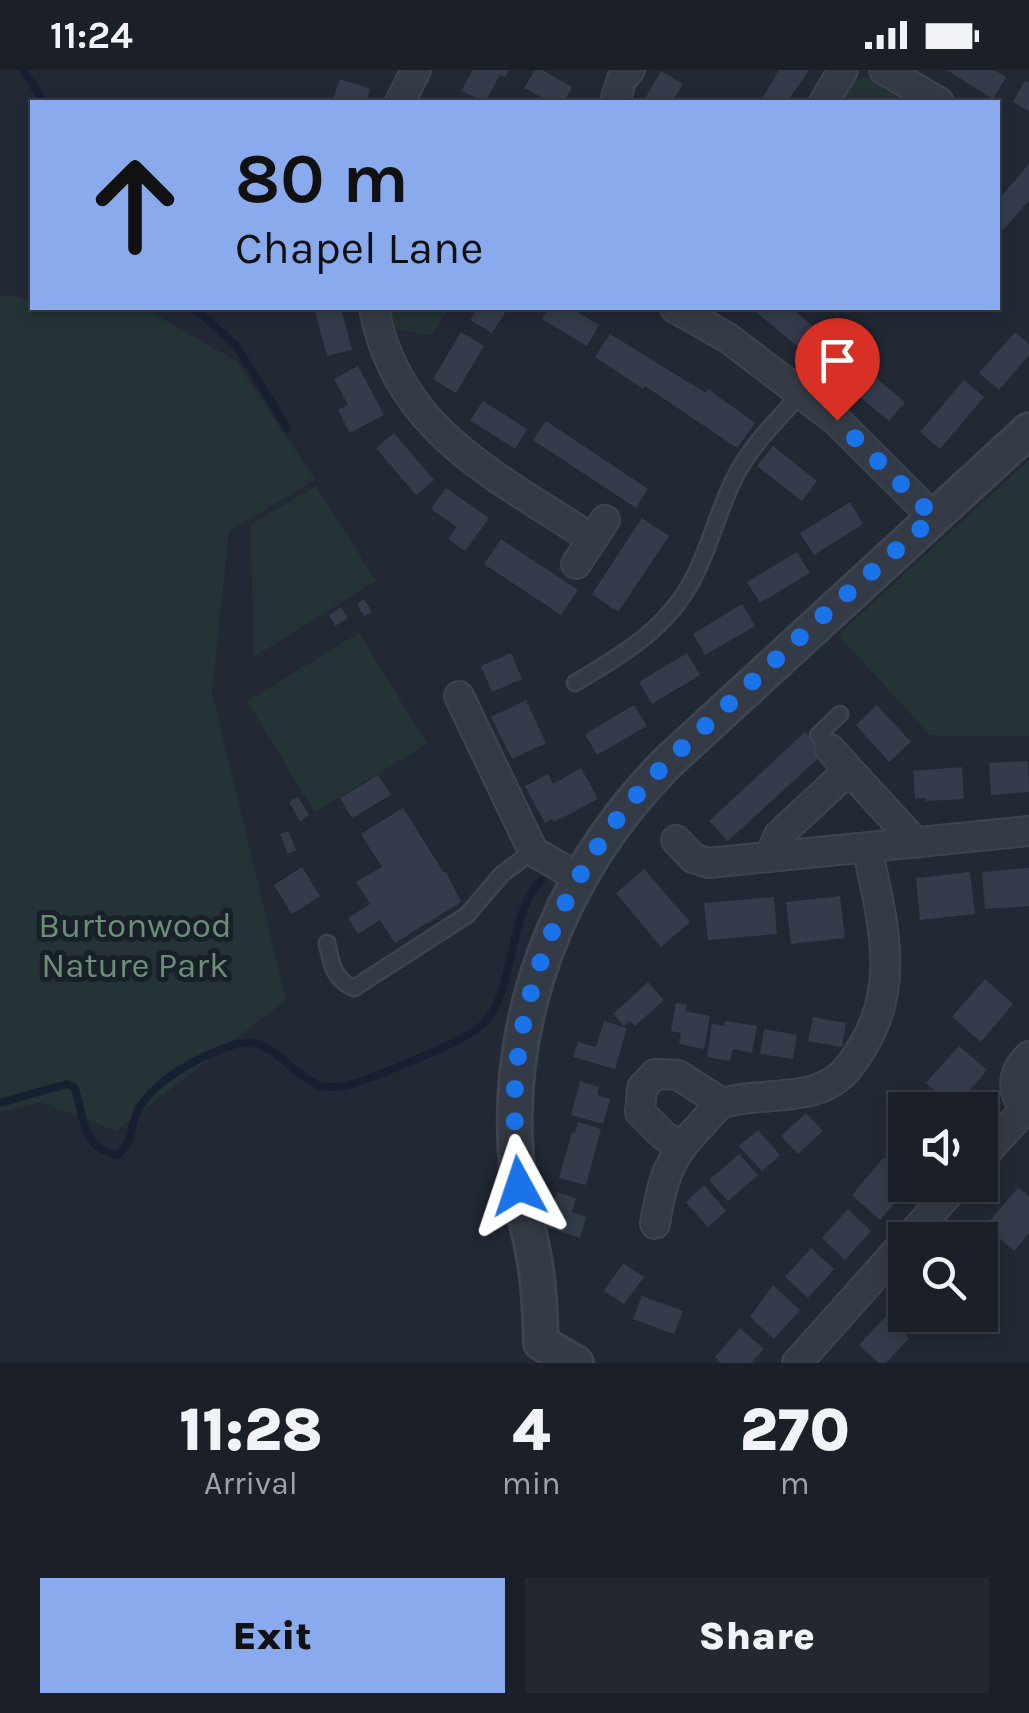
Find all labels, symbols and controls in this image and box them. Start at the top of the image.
text: 11:24 [50,13,133,58]
text: 80 m [235,138,409,220]
icon: ahead [70,140,200,270]
text: Chapel Lane [235,222,483,274]
pin [795,318,880,421]
icon: arrive [810,333,865,388]
park label: Burtonwood Nature Park [38,905,232,986]
map controls [888,1092,998,1332]
button: sound [888,1092,998,1202]
position arrow [467,1134,571,1238]
button: search [888,1222,998,1332]
text: 11:28 [179,1395,323,1465]
text: 4 [512,1395,550,1465]
text: 270 [740,1395,850,1465]
text: Arrival [204,1465,298,1502]
text: min [502,1465,561,1502]
text: m [780,1465,810,1502]
button: Exit [40,1578,505,1693]
button: Share [525,1578,989,1693]

